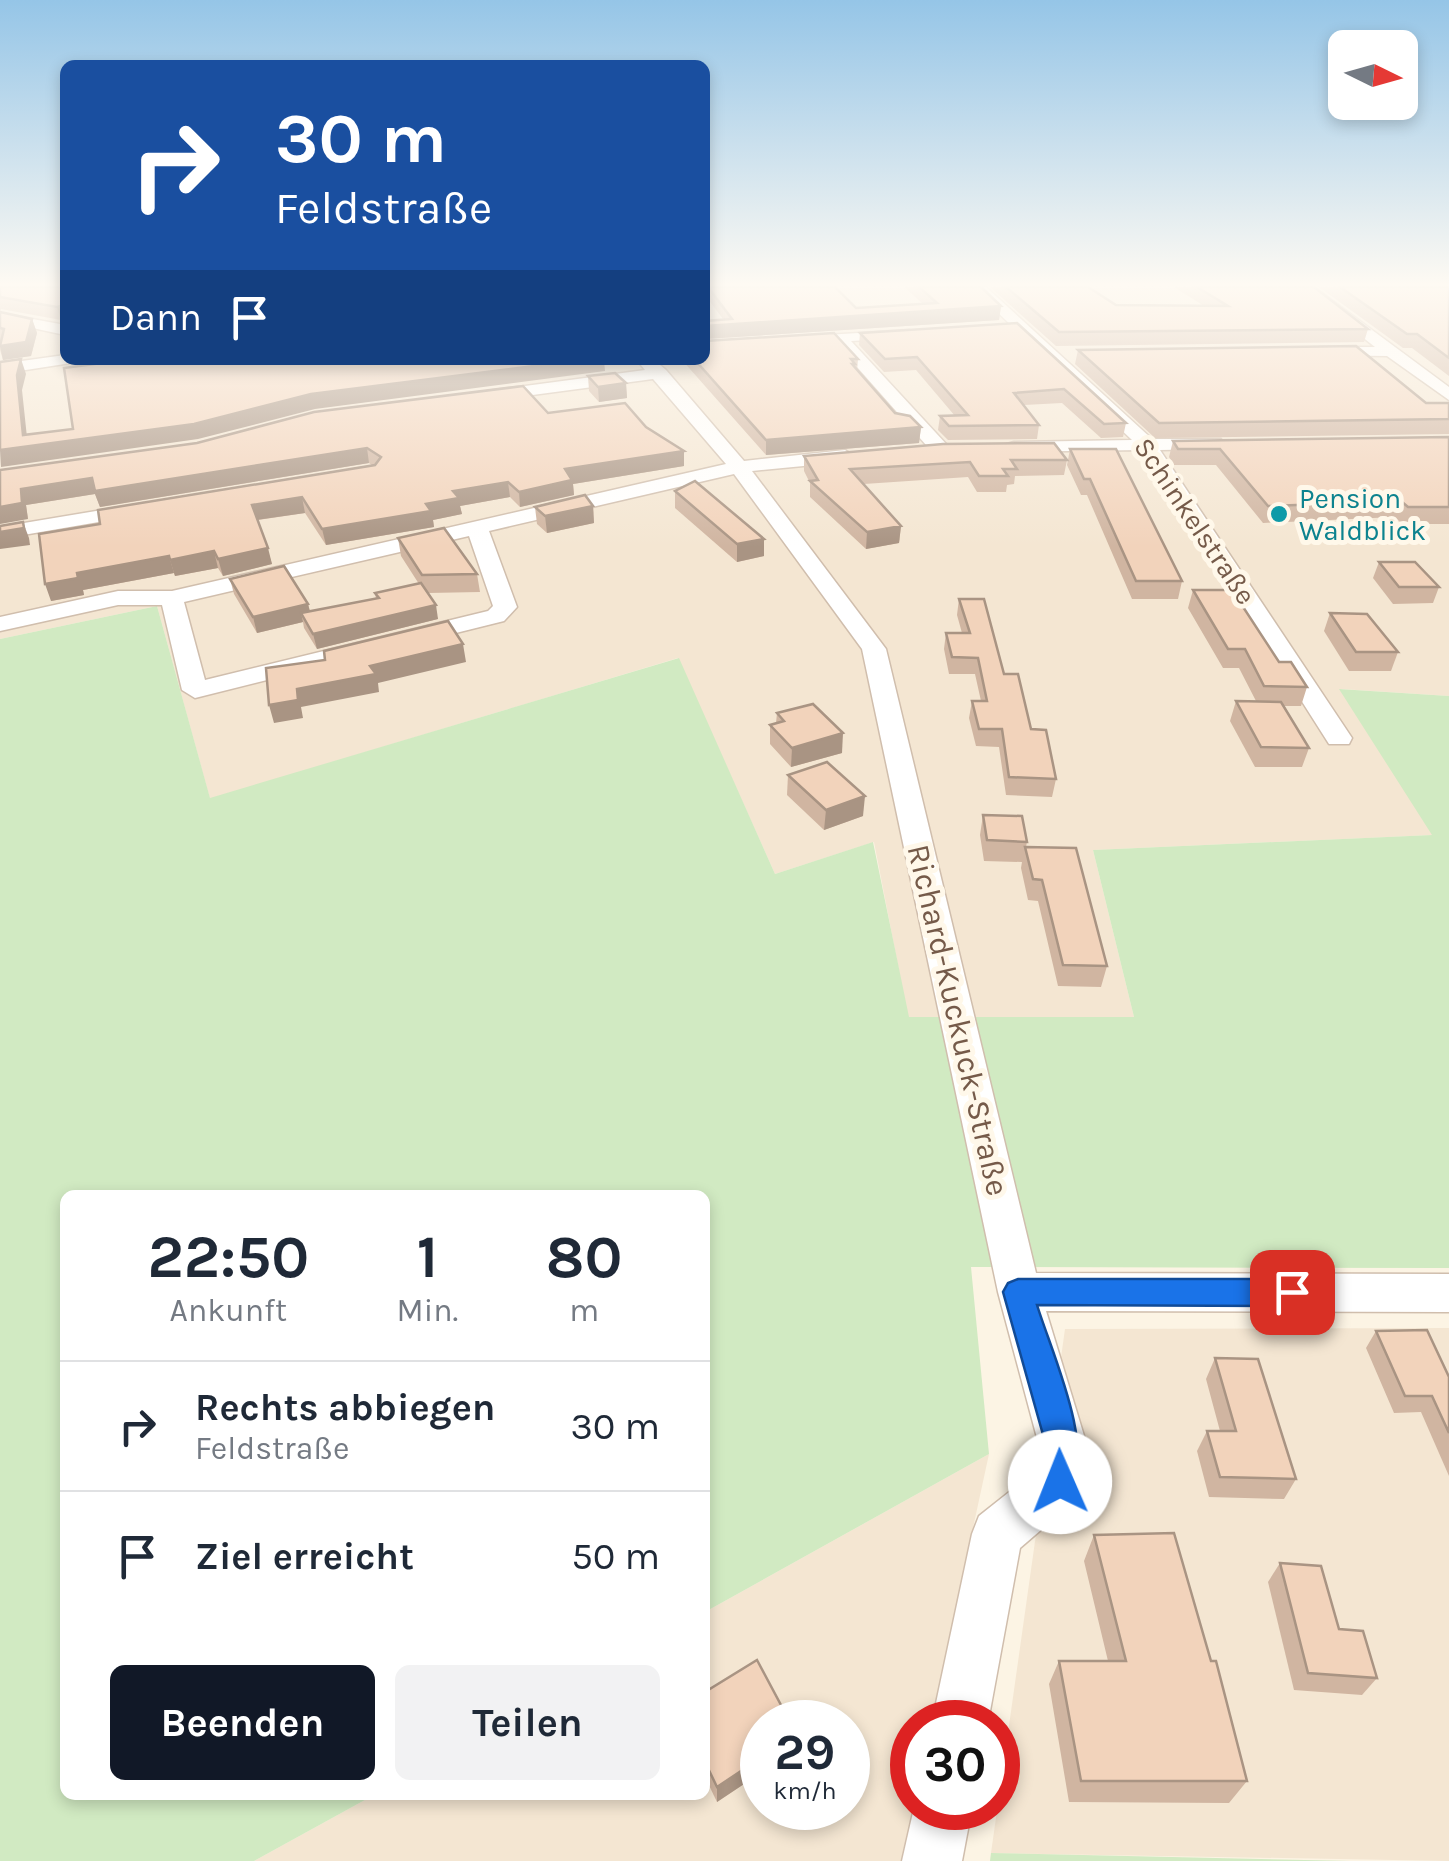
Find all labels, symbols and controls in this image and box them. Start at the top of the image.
north arrow [1328,30,1418,120]
map controls [1328,30,1418,120]
text: 30 m [275,98,447,180]
icon: right [110,100,240,230]
text: Feldstraße [275,182,492,234]
icon: arrive [222,290,277,345]
text: Dann [110,295,202,340]
street label: Schinkelstraße [1127,431,1263,611]
place label: Pension Waldblick [1299,482,1426,547]
marker: Pension Waldblick [1268,503,1290,525]
street label: Richard-Kuckuck-Straße [900,841,1016,1199]
text: 22:50 [147,1222,309,1292]
text: 1 [417,1222,438,1292]
text: 80 [546,1222,623,1292]
pin [1250,1250,1335,1335]
icon: arrive [1265,1265,1320,1320]
text: Ankunft [170,1292,287,1329]
text: Min. [397,1292,458,1329]
text: m [569,1292,599,1329]
text: Rechts abbiegen [195,1385,495,1430]
icon: right [110,1399,165,1454]
text: 30 m [570,1404,660,1449]
text: Feldstraße [195,1430,349,1467]
position arrow [1008,1430,1112,1534]
icon: arrive [110,1529,165,1584]
text: Ziel erreicht [195,1534,414,1579]
text: 50 m [571,1534,660,1579]
button: Beenden [110,1665,375,1780]
button: Teilen [395,1665,660,1780]
speed limit sign: 30 [890,1700,1020,1830]
text: 29 [775,1723,835,1782]
text: km/h [773,1776,837,1805]

